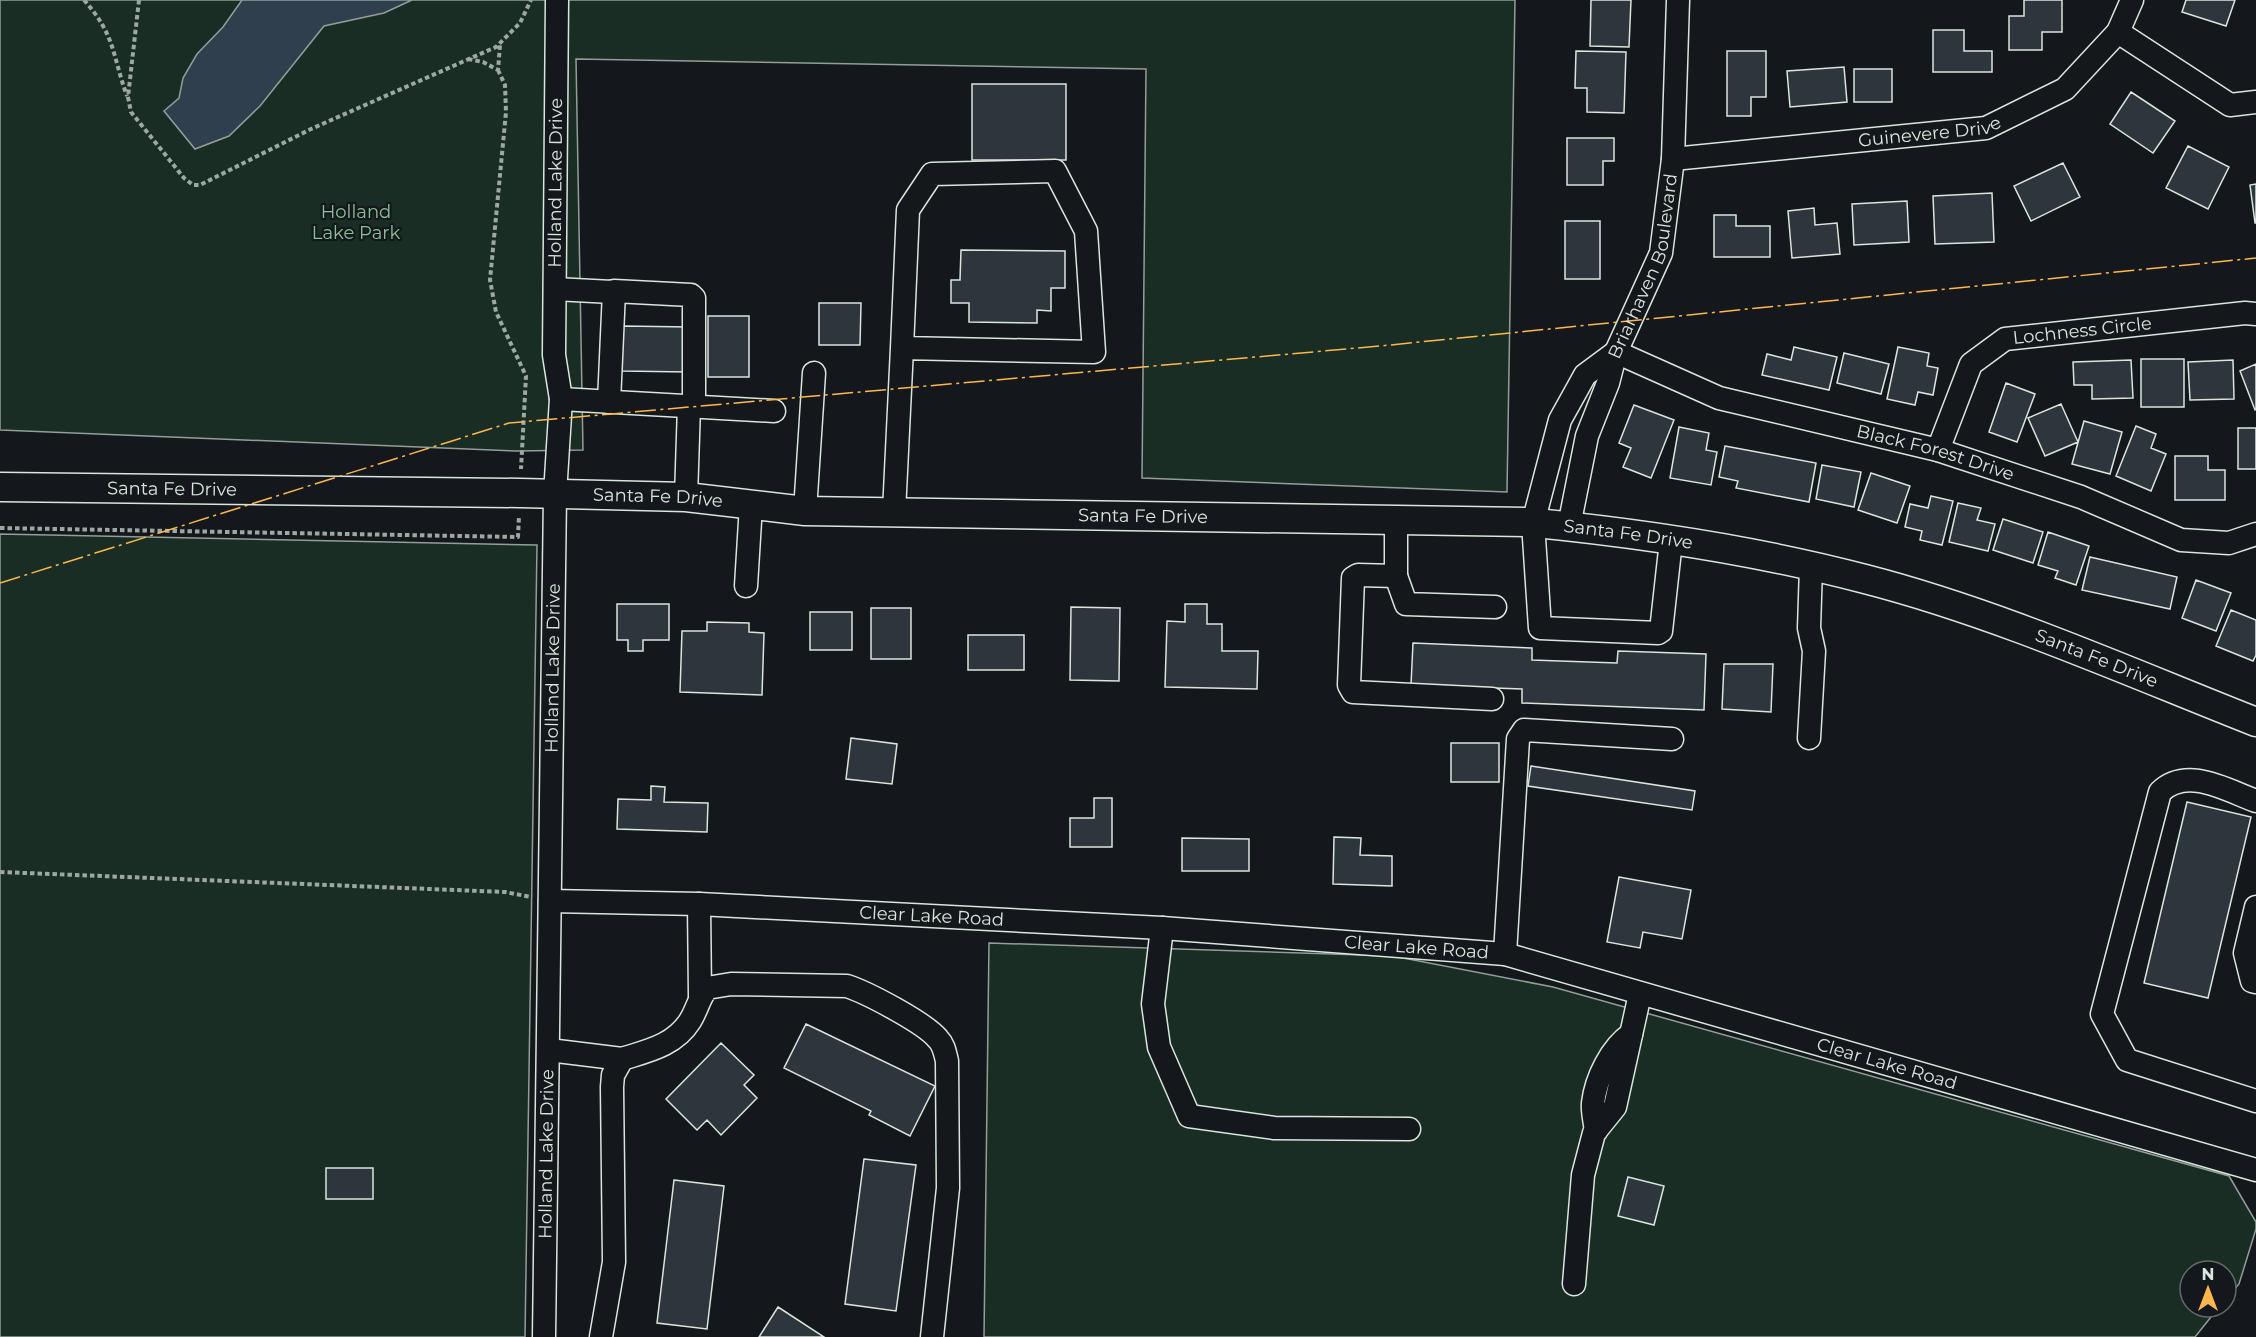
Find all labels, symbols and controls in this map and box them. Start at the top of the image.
street label: Holland Lake Drive [544,98,567,268]
street label: Guinevere Drive [1857,111,2005,152]
street label: Briarhaven Boulevard [1603,172,1682,362]
park label: Holland Lake Park [312,201,400,244]
street label: Lochness Circle [2012,312,2153,349]
street label: Black Forest Drive [1854,420,2017,485]
street label: Santa Fe Drive [107,477,237,501]
street label: Santa Fe Drive [593,484,724,512]
street label: Santa Fe Drive [1078,504,1208,528]
street label: Santa Fe Drive [1563,515,1695,554]
street label: Holland Lake Drive [541,583,565,753]
street label: Santa Fe Drive [2032,624,2161,692]
street label: Clear Lake Road [859,901,1005,931]
street label: Clear Lake Road [1343,931,1490,964]
street label: Clear Lake Road [1814,1033,1960,1094]
street label: Holland Lake Drive [534,1069,558,1239]
north arrow [2178,1259,2238,1319]
text: N [2202,1265,2214,1284]

